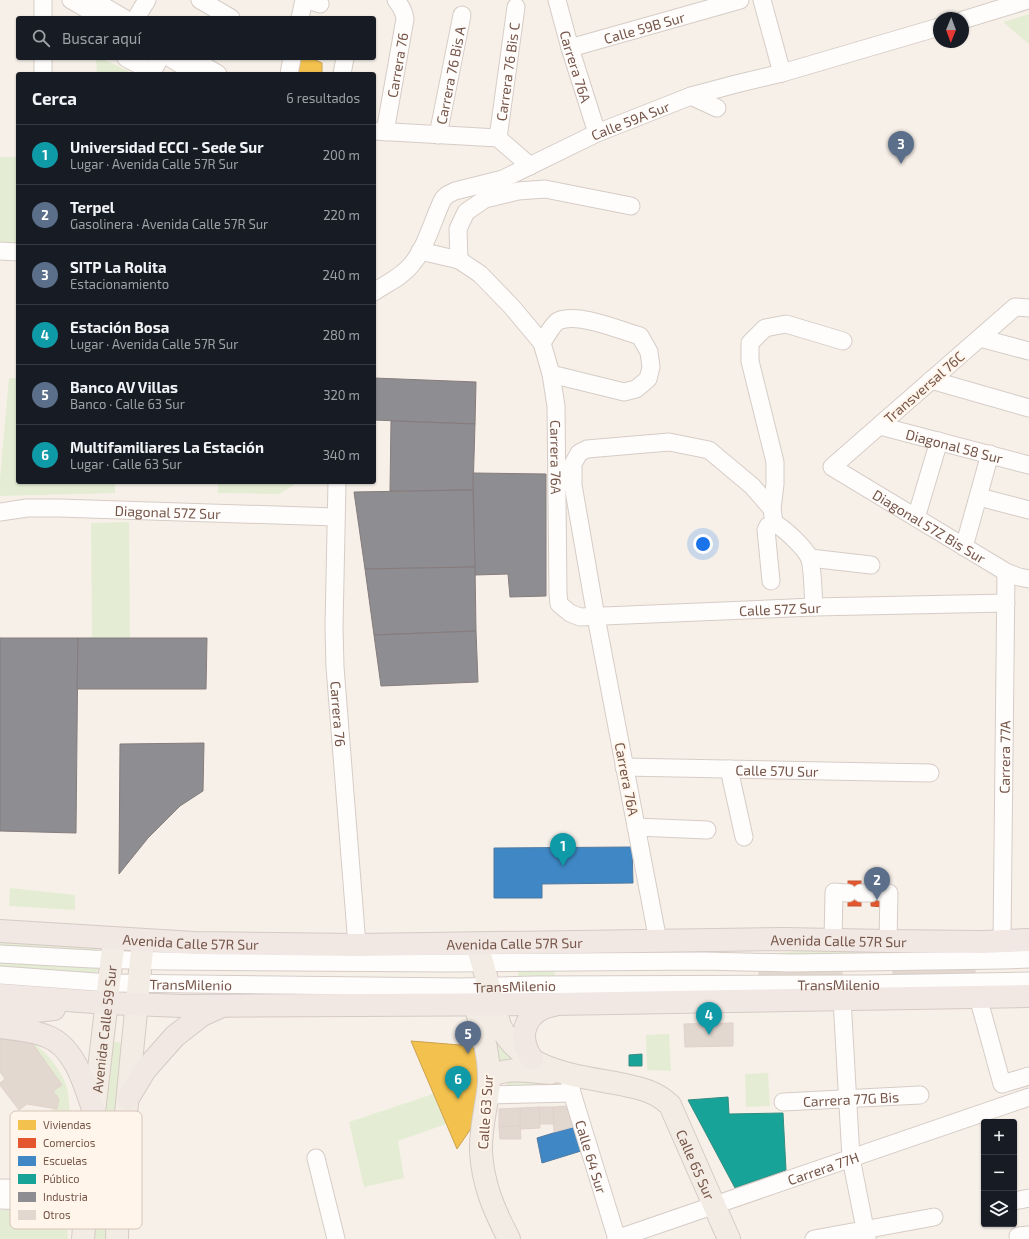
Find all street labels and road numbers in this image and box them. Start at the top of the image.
street label: Calle 59B Sur [602,7,687,47]
street label: Carrera 76 Bis C [492,21,522,122]
street label: Carrera 76 Bis A [432,24,468,126]
street label: Carrera 76A [557,28,595,105]
street label: Carrera 76 [383,31,411,99]
street label: Calle 59A Sur [588,97,672,143]
street label: Transversal 76C [880,348,968,426]
street label: Carrera 76A [548,420,565,495]
street label: Diagonal 58 Sur [904,425,1005,466]
street label: Diagonal 57Z Bis Sur [870,485,989,567]
street label: Diagonal 57Z Sur [114,501,221,522]
street label: Calle 57Z Sur [739,598,821,619]
street label: Carrera 76 [328,680,350,747]
street label: Carrera 77A [995,720,1013,794]
street label: Carrera 76A [612,741,643,817]
street label: Calle 57U Sur [735,761,819,779]
street label: Avenida Calle 57R Sur [122,930,259,952]
street label: Avenida Calle 57R Sur [770,930,907,950]
street label: Avenida Calle 57R Sur [446,933,583,952]
street label: Avenida Calle 59 Sur [88,964,119,1094]
street label: TransMilenio [149,975,232,993]
street label: TransMilenio [797,975,880,993]
street label: TransMilenio [473,976,556,995]
street label: Calle 63 Sur [474,1074,496,1150]
street label: Carrera 77G Bis [802,1088,899,1109]
street label: Calle 64 Sur [572,1118,611,1196]
street label: Calle 65 Sur [673,1127,719,1202]
street label: Carrera 77H [785,1148,861,1188]

